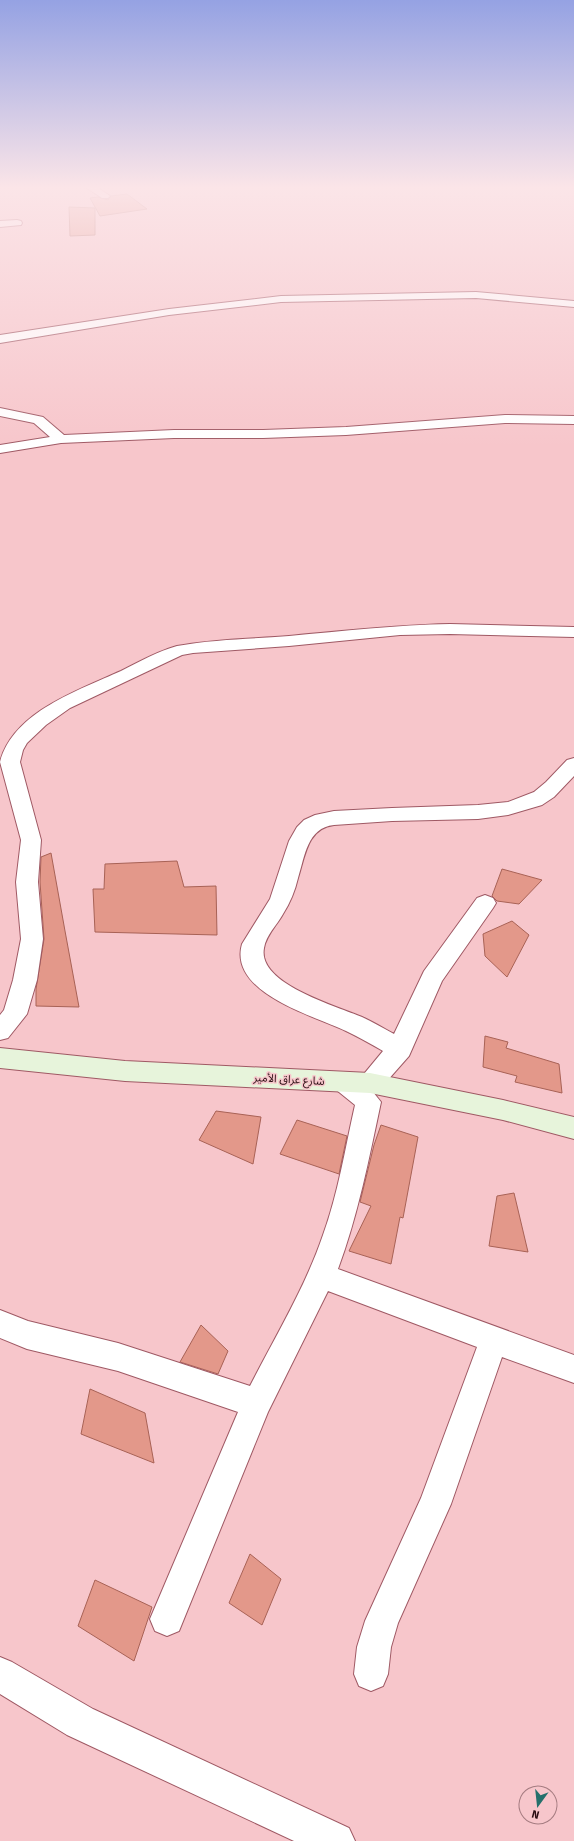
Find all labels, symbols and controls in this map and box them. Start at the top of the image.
street label: شارع عراق الأمير [252,1071,325,1089]
north arrow [518,1785,558,1825]
text: N [530,1807,541,1821]

